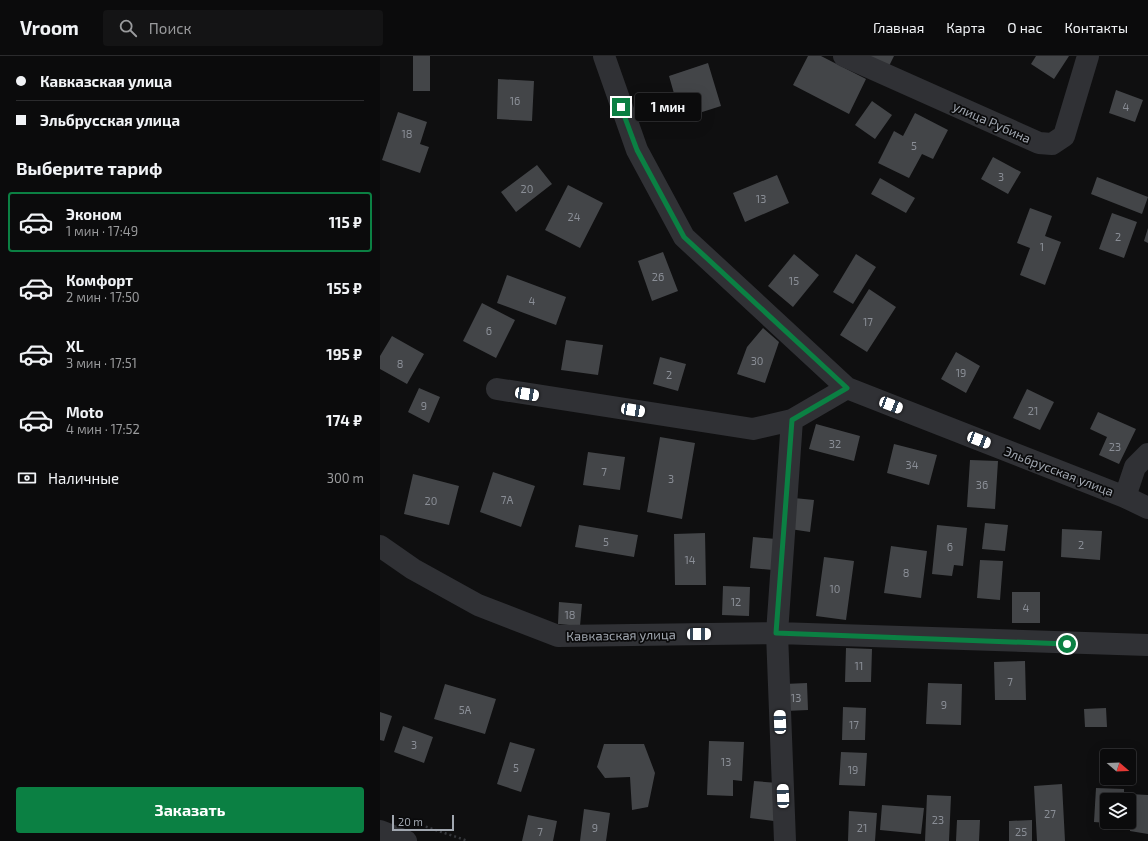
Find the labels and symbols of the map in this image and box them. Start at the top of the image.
callout: 1 мин [635,93,701,121]
house number: 16 [510,94,520,107]
route end [612,98,630,116]
street label: улица Рубина [951,98,1033,146]
house number: 4 [1123,100,1130,113]
house number: 18 [401,127,413,140]
house number: 5 [911,139,917,152]
house number: 3 [998,170,1004,183]
house number: 20 [521,182,533,195]
house number: 13 [756,192,766,205]
house number: 24 [568,210,581,223]
house number: 2 [1115,230,1121,243]
house number: 1 [1040,240,1044,253]
house number: 26 [652,270,664,283]
house number: 15 [789,274,799,287]
house number: 4 [529,294,536,307]
house number: 17 [863,315,873,328]
house number: 6 [486,324,492,337]
house number: 30 [751,354,763,367]
house number: 8 [397,357,403,370]
house number: 19 [956,366,966,379]
house number: 2 [666,368,672,381]
car [514,386,540,402]
car [878,395,904,415]
house number: 9 [421,399,427,412]
car [620,402,646,418]
house number: 21 [1028,404,1038,417]
car [966,430,992,450]
house number: 32 [829,437,841,450]
house number: 23 [1109,440,1121,453]
street label: Эльбрусская улица [1002,443,1116,499]
house number: 34 [906,458,919,471]
house number: 7 [601,465,607,478]
house number: 3 [668,472,674,485]
house number: 36 [976,478,988,491]
house number: 7А [501,493,513,506]
house number: 20 [425,494,437,507]
house number: 5 [603,535,609,548]
house number: 2 [1078,538,1084,551]
house number: 6 [947,540,953,553]
house number: 14 [684,553,696,566]
house number: 8 [903,566,909,579]
house number: 10 [829,582,841,595]
house number: 12 [731,595,741,608]
house number: 4 [1023,601,1030,614]
house number: 18 [564,608,576,621]
street label: Кавказская улица [566,626,676,644]
car [687,628,711,640]
route start [1058,635,1076,653]
house number: 11 [855,659,863,672]
house number: 7 [1007,675,1013,688]
house number: 13 [791,691,801,704]
house number: 9 [941,698,947,711]
house number: 5А [459,703,472,716]
car [774,710,786,734]
house number: 17 [849,718,859,731]
house number: 3 [411,738,417,751]
north arrow [1100,749,1136,785]
house number: 13 [721,755,731,768]
house number: 5 [513,761,519,774]
house number: 19 [848,763,858,776]
car [777,784,789,808]
house number: 27 [1044,807,1056,820]
scale bar [392,813,454,832]
house number: 23 [932,813,944,826]
house number: 9 [592,821,598,834]
house number: 21 [857,821,867,834]
house number: 7 [537,825,543,838]
house number: 25 [1015,825,1027,838]

